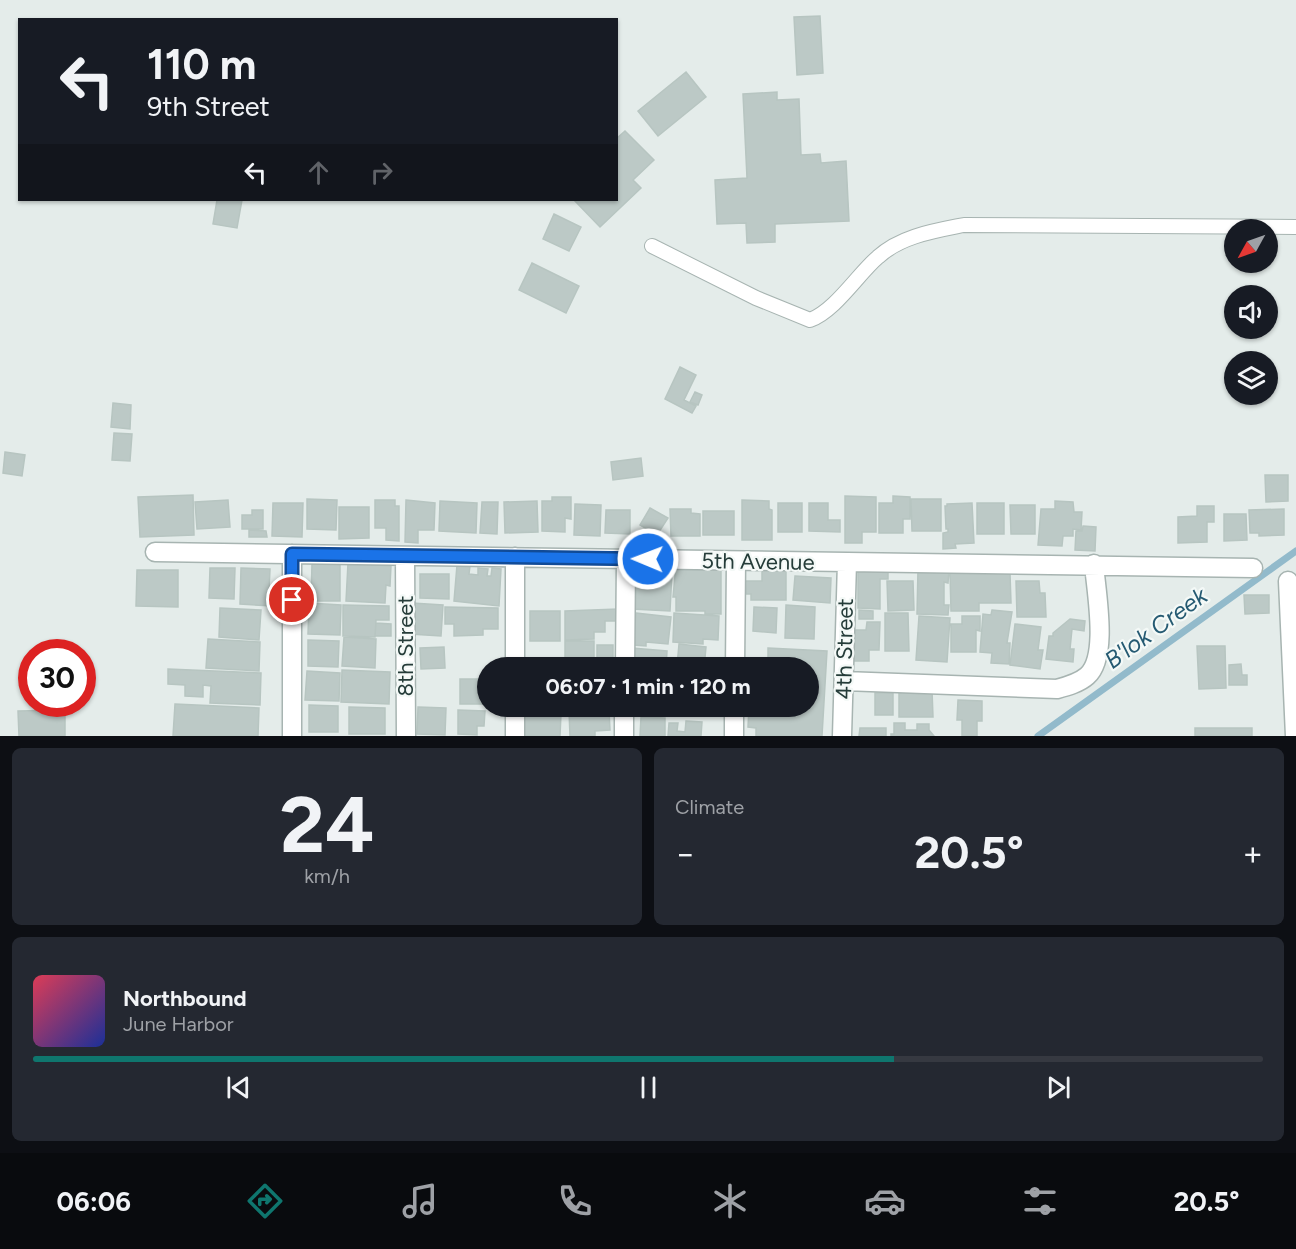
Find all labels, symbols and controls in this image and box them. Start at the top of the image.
text: 110 m [147,39,256,90]
icon: left [48,42,126,120]
text: 9th Street [147,90,270,123]
icon: left [239,156,272,189]
icon: ahead [302,156,335,189]
icon: right [365,156,398,189]
north arrow [1224,219,1278,273]
map controls [1224,219,1278,405]
button: sound [1224,285,1278,339]
button: layers [1224,351,1278,405]
position arrow [616,527,680,591]
street label: 5th Avenue [701,547,815,576]
pin [266,574,317,625]
water label: B'lok Creek [1099,580,1214,675]
icon: arrive [275,583,308,616]
street label: 8th Street [392,595,419,697]
street label: 4th Street [830,598,859,700]
speed limit sign: 30 [18,639,96,717]
text: 06:07 · 1 min · 120 m [545,673,751,700]
text: 24 [280,778,374,872]
text: Climate [675,795,744,819]
text: 20.5° [914,825,1024,879]
text: − [675,834,696,873]
text: + [1242,834,1263,873]
text: km/h [304,864,350,888]
text: Northbound [123,985,247,1012]
text: June Harbor [123,1012,234,1036]
icon: previous [222,1071,255,1104]
icon: pause [632,1071,665,1104]
icon: next [1042,1071,1075,1104]
icon: directions [244,1180,286,1222]
icon: music [399,1180,441,1222]
icon: phone [554,1180,596,1222]
icon: climate [709,1180,751,1222]
icon: car [864,1180,906,1222]
icon: filters [1019,1180,1061,1222]
text: 06:06 [56,1185,131,1218]
text: 20.5° [1174,1185,1239,1218]

